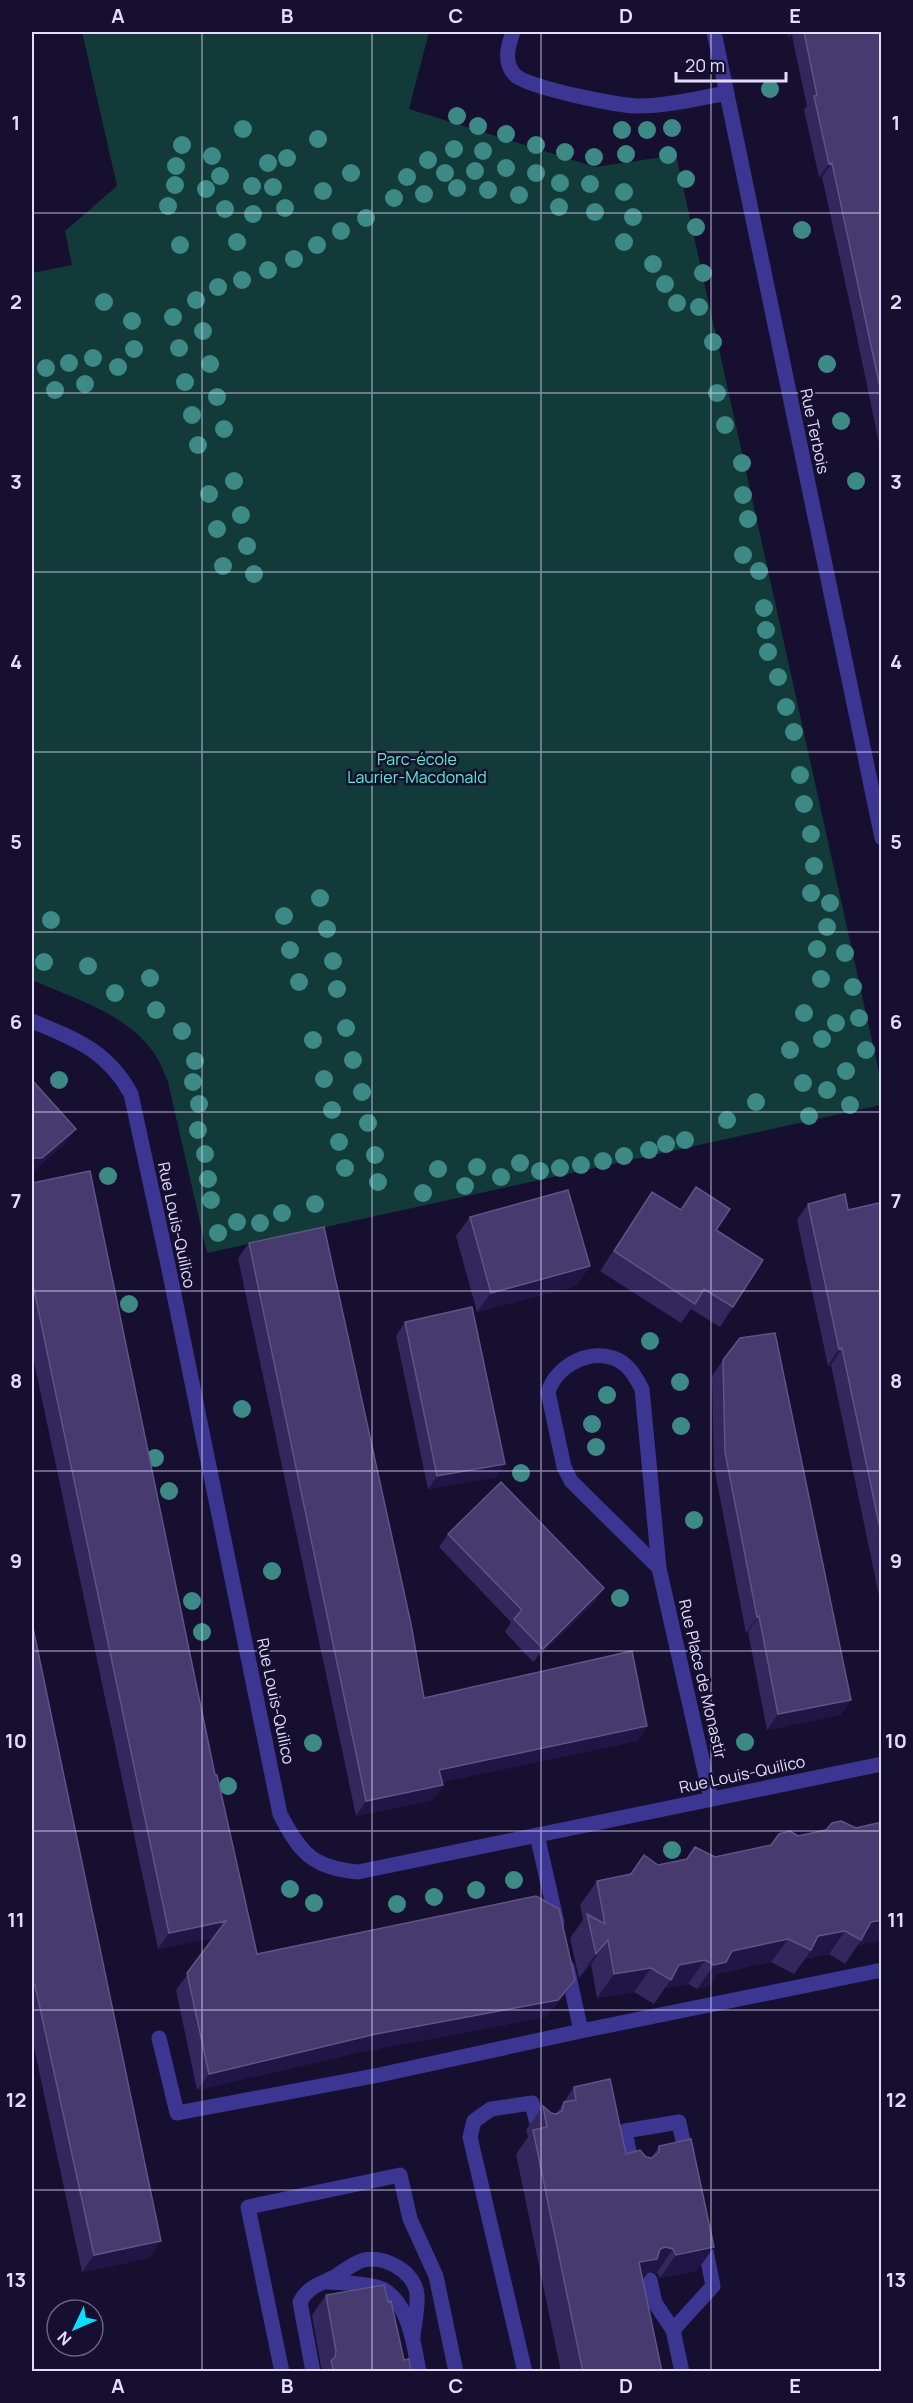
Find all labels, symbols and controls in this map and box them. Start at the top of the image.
text: A [111,2,125,29]
text: B [281,2,294,29]
text: C [449,2,463,29]
text: D [619,2,633,29]
text: E [789,2,801,29]
scale bar [676,45,786,83]
text: 20 m [685,53,725,77]
text: 1 [12,109,20,136]
text: 1 [892,109,900,136]
text: 2 [10,288,22,315]
text: 2 [890,288,902,315]
street label: Rue Terbois [795,386,835,476]
text: 3 [10,468,22,495]
text: 3 [890,468,902,495]
text: 4 [10,648,22,675]
text: 4 [890,648,902,675]
park label: Parc-école Laurier-Macdonald [347,748,487,788]
text: 5 [10,828,22,855]
text: 5 [890,828,902,855]
text: 6 [10,1008,22,1035]
text: 6 [890,1008,902,1035]
street label: Rue Louis-Quilico [153,1160,201,1290]
text: 7 [11,1187,21,1214]
text: 7 [891,1187,901,1214]
text: 8 [10,1367,22,1394]
text: 8 [890,1367,902,1394]
text: 9 [10,1547,22,1574]
text: 9 [890,1547,902,1574]
street label: Rue Place de Monastir [674,1597,732,1761]
street label: Rue Louis-Quilico [252,1636,300,1766]
text: 10 [5,1727,27,1754]
text: 10 [885,1727,907,1754]
street label: Rue Louis-Quilico [677,1750,807,1798]
text: 11 [7,1906,25,1933]
text: 11 [887,1906,905,1933]
text: 12 [6,2086,26,2113]
text: 12 [886,2086,906,2113]
text: 13 [6,2266,26,2293]
text: 13 [886,2266,906,2293]
north arrow [45,2298,105,2358]
text: N [52,2327,76,2350]
text: A [111,2372,125,2399]
text: B [281,2372,294,2399]
text: C [449,2372,463,2399]
text: D [619,2372,633,2399]
text: E [789,2372,801,2399]

